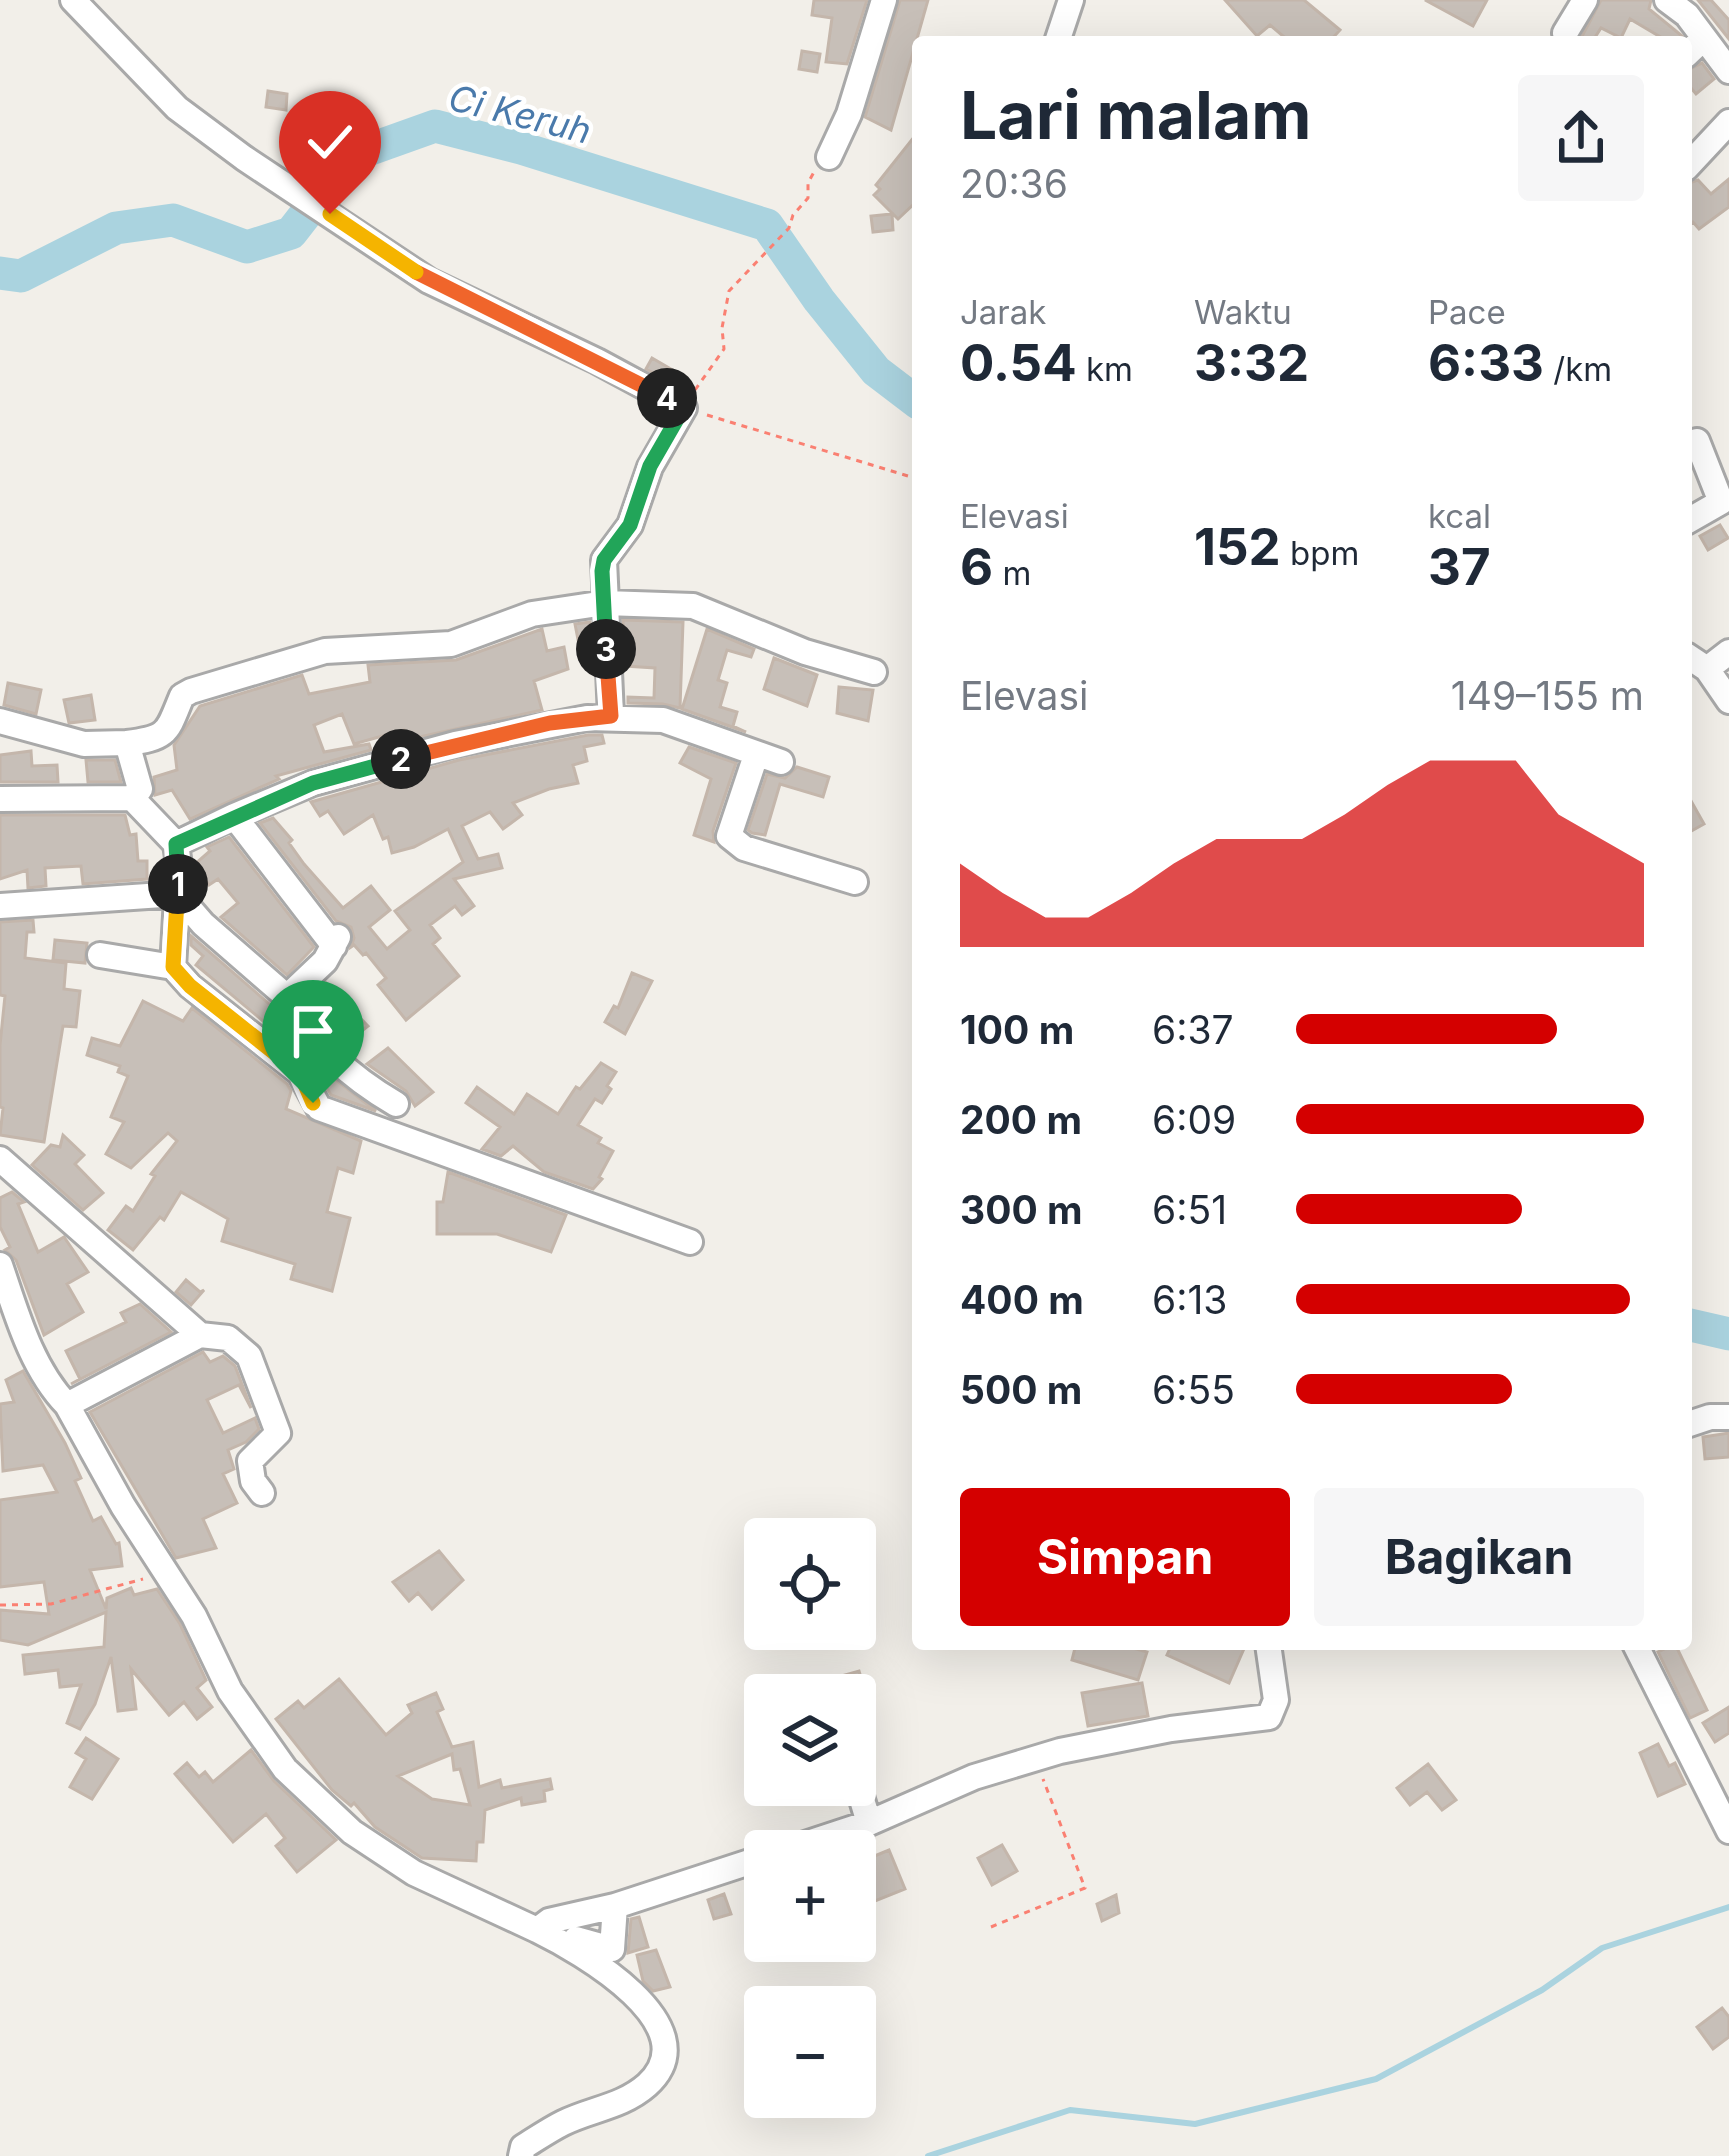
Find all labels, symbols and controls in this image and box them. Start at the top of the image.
water label: Ci Keruh [444,75,596,153]
text: Lari malam [960,75,1312,155]
button: share [1518,75,1644,201]
pin [279,91,381,214]
icon: check [297,109,363,175]
text: 20:36 [960,160,1068,207]
text: Jarak [960,292,1046,332]
text: Waktu [1194,292,1292,332]
text: Pace [1428,292,1506,332]
text: 0.54 [960,332,1077,393]
text: 3:32 [1194,332,1309,393]
text: 6:33 [1428,332,1544,393]
text: km [1077,349,1133,389]
text: /km [1544,349,1612,389]
pin: 4 [637,368,697,428]
text: 4 [656,378,678,418]
text: Elevasi [960,496,1069,536]
text: kcal [1428,496,1491,536]
text: 152 [1194,516,1281,577]
text: bpm [1281,533,1359,573]
text: 6 [960,536,993,597]
text: 37 [1428,536,1491,597]
text: m [993,553,1031,593]
pin: 3 [576,619,636,679]
text: 3 [595,629,617,669]
text: Elevasi [960,672,1089,719]
text: 149–155 m [1451,672,1644,719]
pin: 2 [371,729,431,789]
text: 2 [391,739,411,779]
pin: 1 [148,854,208,914]
text: 1 [171,864,185,904]
pin [262,980,364,1103]
icon: arrive [280,998,346,1064]
text: 100 m [960,1006,1074,1053]
text: 6:37 [1152,1006,1234,1053]
text: 200 m [960,1096,1082,1143]
text: 6:09 [1152,1096,1236,1143]
text: 300 m [960,1186,1083,1233]
text: 6:51 [1152,1186,1227,1233]
text: 400 m [960,1276,1084,1323]
text: 6:13 [1152,1276,1227,1323]
text: 500 m [960,1366,1082,1413]
text: 6:55 [1152,1366,1235,1413]
button: Simpan [960,1488,1290,1626]
button: Bagikan [1314,1488,1644,1626]
map controls [744,1518,876,2118]
button: locate [744,1518,876,1650]
button: layers [744,1674,876,1806]
button: + [744,1830,876,1962]
button: − [744,1986,876,2118]

